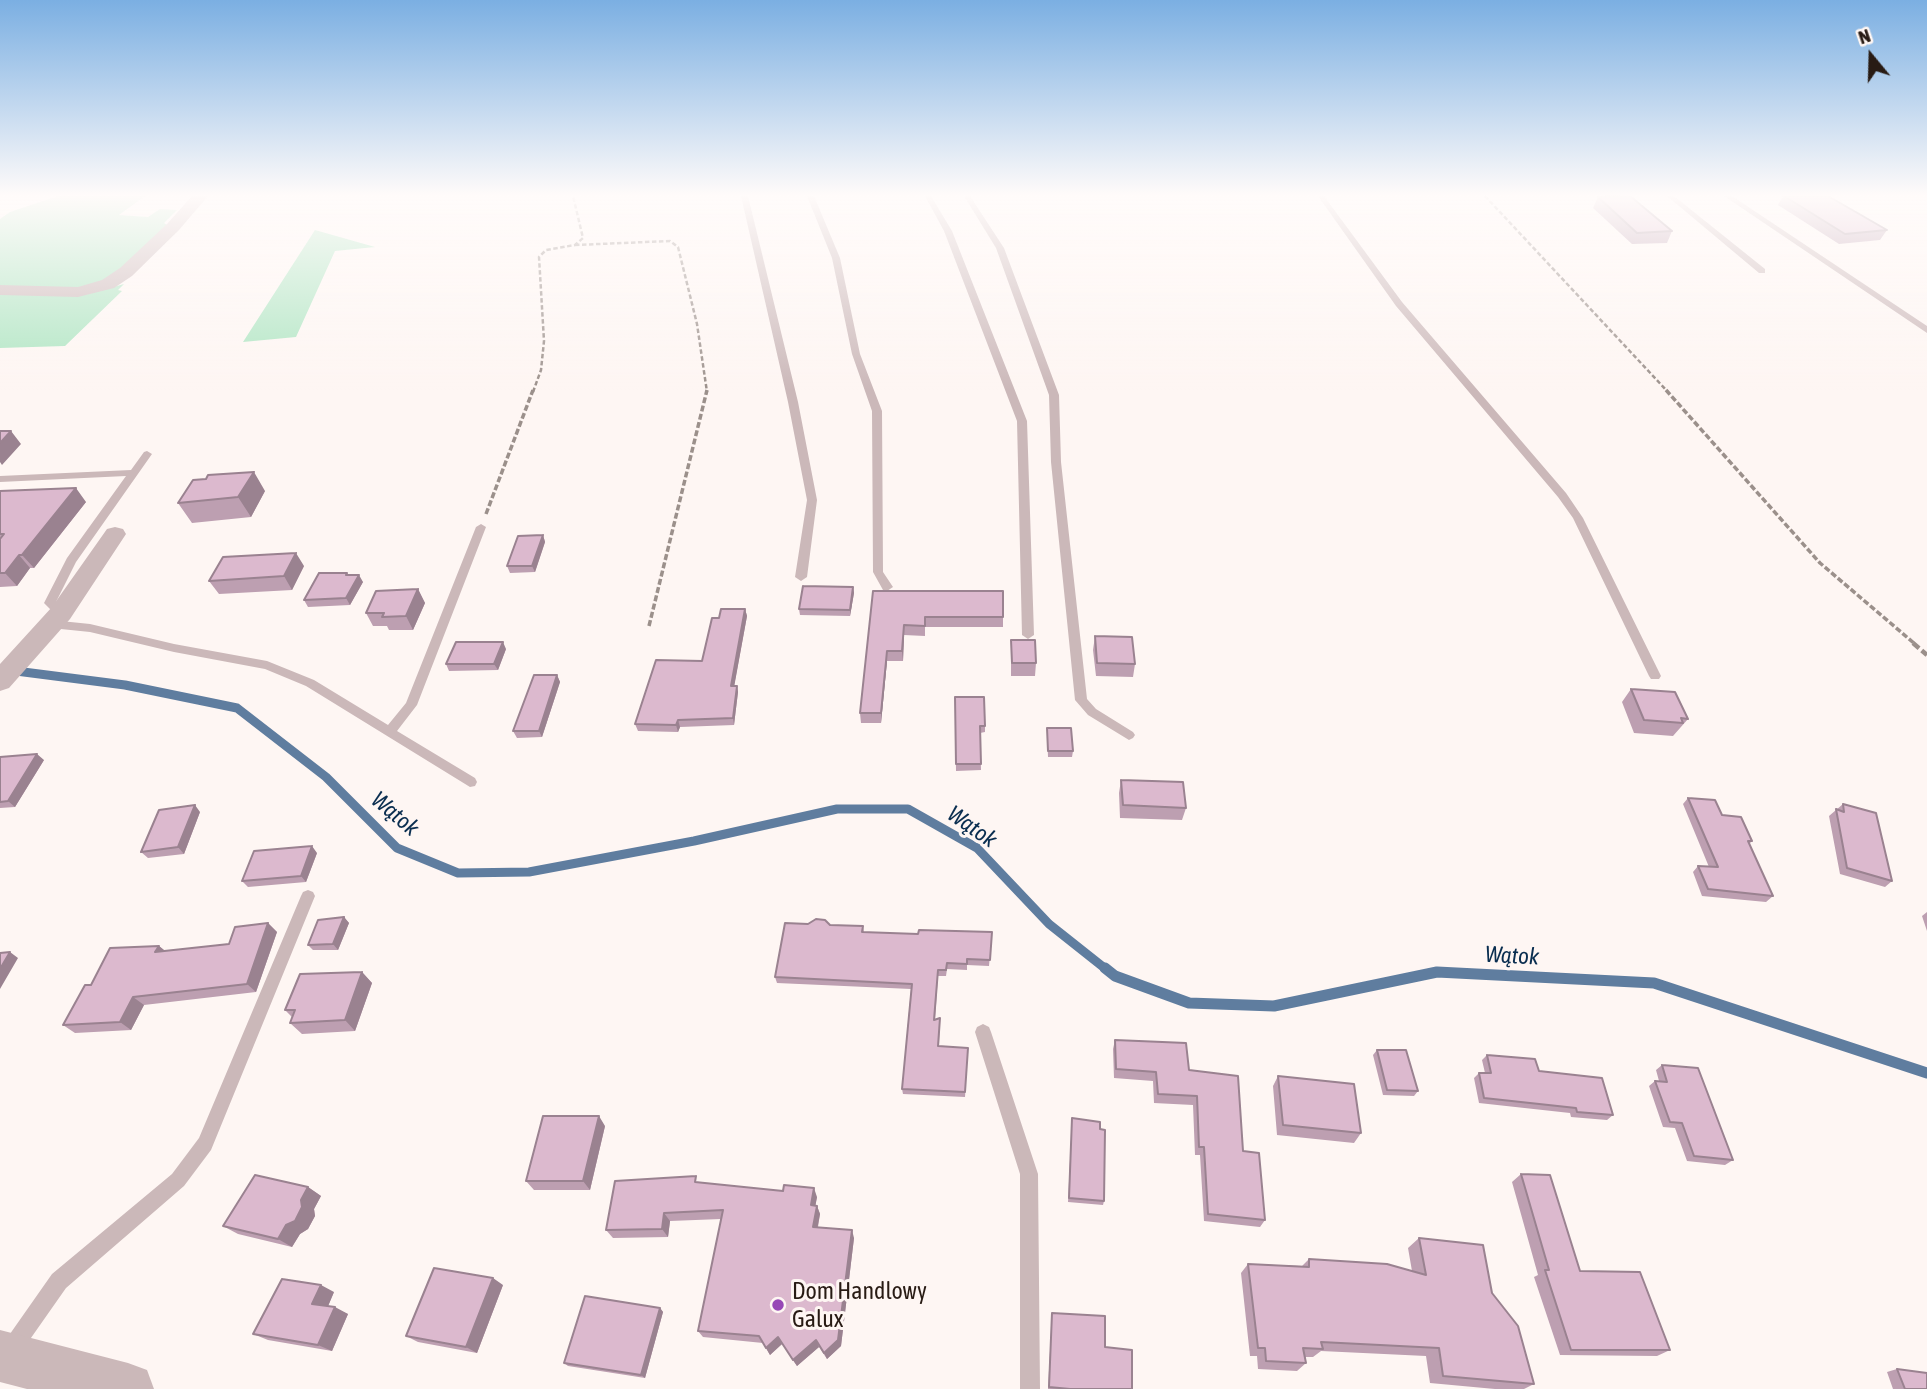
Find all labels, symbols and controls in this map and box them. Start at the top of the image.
north arrow [1836,21,1906,91]
text: N [1855,24,1873,48]
water label: Wątok [365,786,425,842]
water label: Wątok [942,800,1002,854]
water label: Wątok [1484,941,1540,971]
place label: Dom Handlowy Galux [792,1277,927,1333]
marker: Dom Handlowy Galux [770,1297,786,1313]

